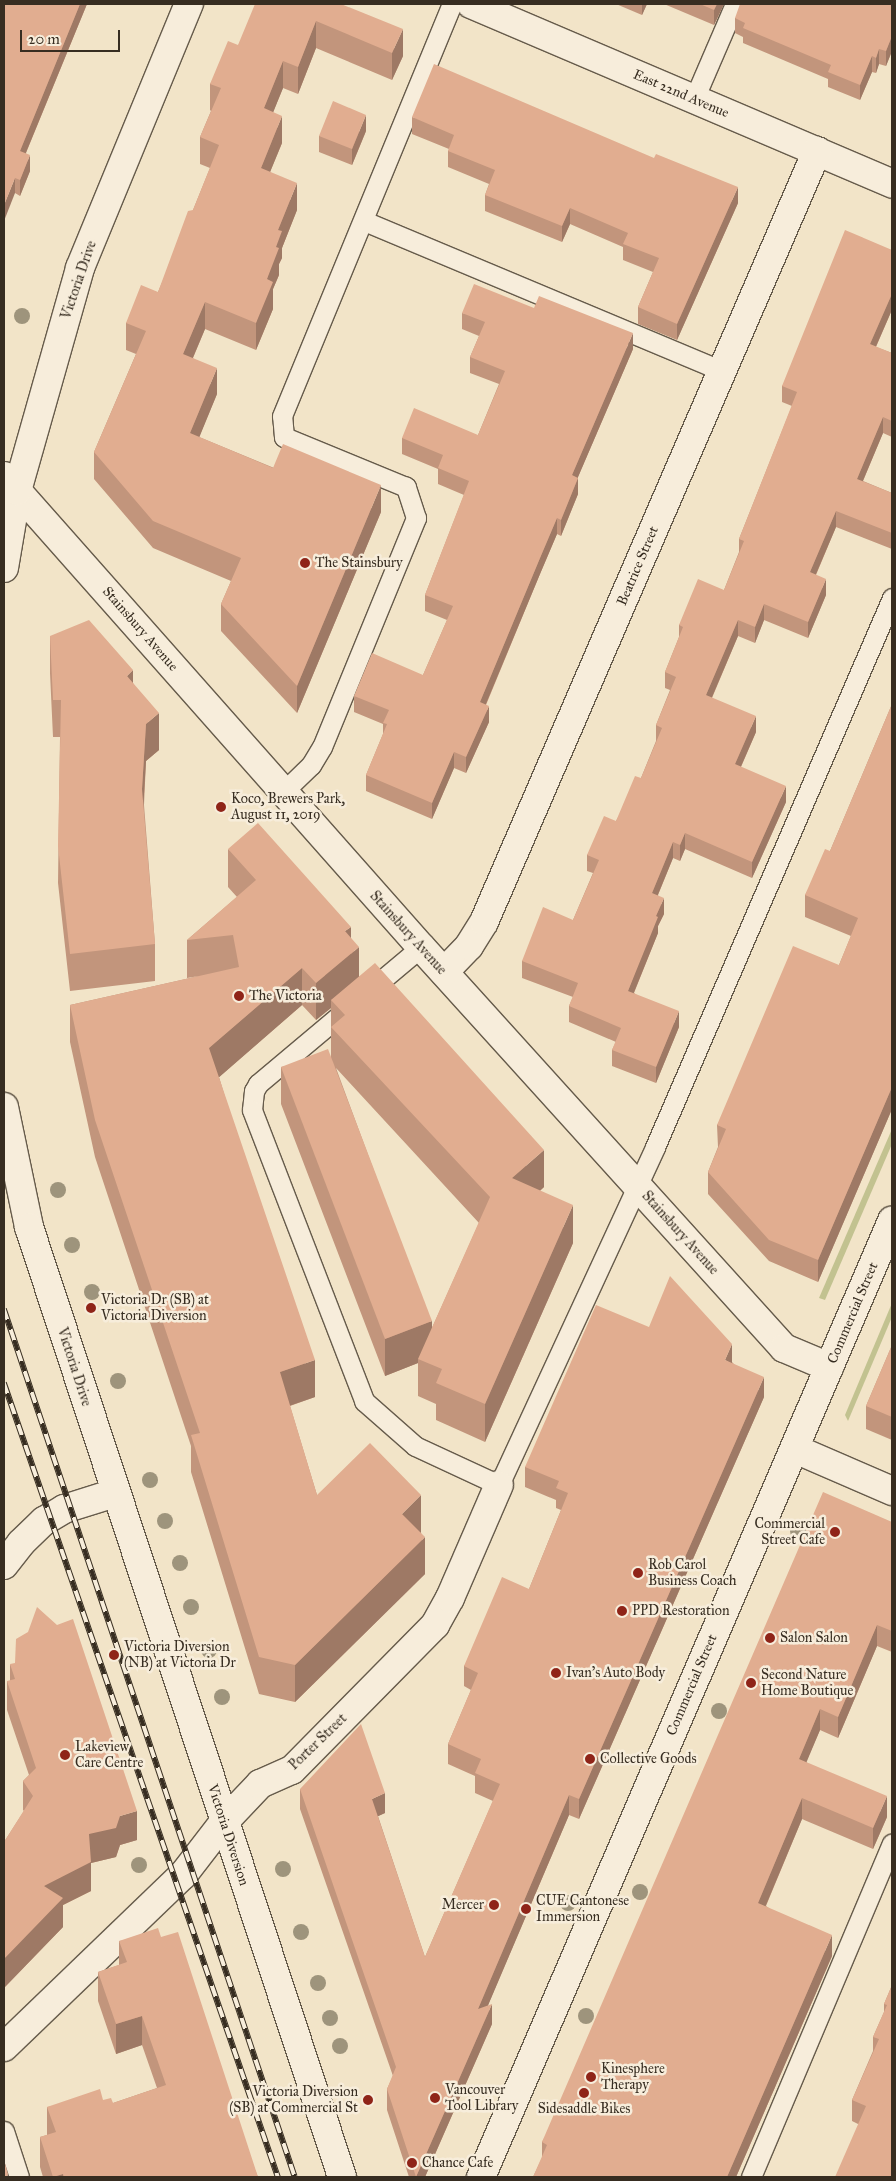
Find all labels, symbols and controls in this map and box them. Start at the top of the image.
scale bar [22,20,122,52]
text: 20 m [28,30,60,48]
street label: East 22nd Avenue [631,66,731,122]
street label: Victoria Drive [58,239,100,321]
street label: Beatrice Street [614,524,662,608]
place label: The Stainsbury [315,555,403,571]
marker: The Stainsbury [299,557,311,569]
street label: Stainsbury Avenue [99,583,181,675]
place label: Koco, Brewers Park, August 11, 2019 [231,791,345,824]
marker: Koco, Brewers Park, August 11, 2019 [215,801,227,813]
street label: Stainsbury Avenue [366,888,450,978]
place label: The Victoria [249,988,322,1004]
marker: The Victoria [233,990,245,1002]
street label: Stainsbury Avenue [638,1188,722,1278]
street label: Commercial Street [824,1260,882,1366]
place label: Victoria Dr (SB) at Victoria Diversion [101,1292,209,1324]
marker: Victoria Dr (SB) at Victoria Diversion [85,1302,97,1314]
street label: Victoria Drive [53,1325,95,1409]
place label: Commercial Street Cafe [754,1516,825,1548]
marker: Commercial Street Cafe [829,1526,841,1538]
place label: Rob Carol Business Coach [648,1557,737,1590]
marker: Rob Carol Business Coach [632,1567,644,1579]
place label: PPD Restoration [632,1603,729,1619]
marker: PPD Restoration [616,1605,628,1617]
place label: Salon Salon [780,1630,848,1646]
street label: Commercial Street [663,1632,721,1738]
marker: Salon Salon [764,1632,776,1644]
place label: Victoria Diversion (NB) at Victoria Dr [124,1639,236,1671]
marker: Victoria Diversion (NB) at Victoria Dr [108,1649,120,1661]
place label: Ivan's Auto Body [566,1665,665,1681]
marker: Ivan's Auto Body [550,1667,562,1679]
place label: Second Nature Home Boutique [761,1667,853,1700]
marker: Second Nature Home Boutique [745,1677,757,1689]
street label: Porter Street [286,1710,350,1774]
place label: Lakeview Care Centre [75,1739,143,1771]
marker: Lakeview Care Centre [59,1749,71,1761]
place label: Collective Goods [600,1751,697,1767]
marker: Collective Goods [584,1753,596,1765]
street label: Victoria Diversion [204,1782,252,1888]
place label: CUE Cantonese Immersion [536,1893,629,1925]
place label: Mercer [442,1897,484,1913]
marker: Mercer [488,1899,500,1911]
marker: CUE Cantonese Immersion [520,1903,532,1915]
place label: Kinesphere Therapy [601,2061,665,2094]
marker: Kinesphere Therapy [585,2071,597,2083]
place label: Vancouver Tool Library [445,2082,518,2114]
place label: Victoria Diversion (SB) at Commercial St [229,2084,358,2116]
marker: Sidesaddle Bikes [578,2087,590,2099]
marker: Vancouver Tool Library [429,2092,441,2104]
marker: Victoria Diversion (SB) at Commercial St [362,2094,374,2106]
place label: Sidesaddle Bikes [538,2101,630,2117]
place label: Chance Cafe [422,2155,493,2171]
marker: Chance Cafe [406,2157,418,2169]

